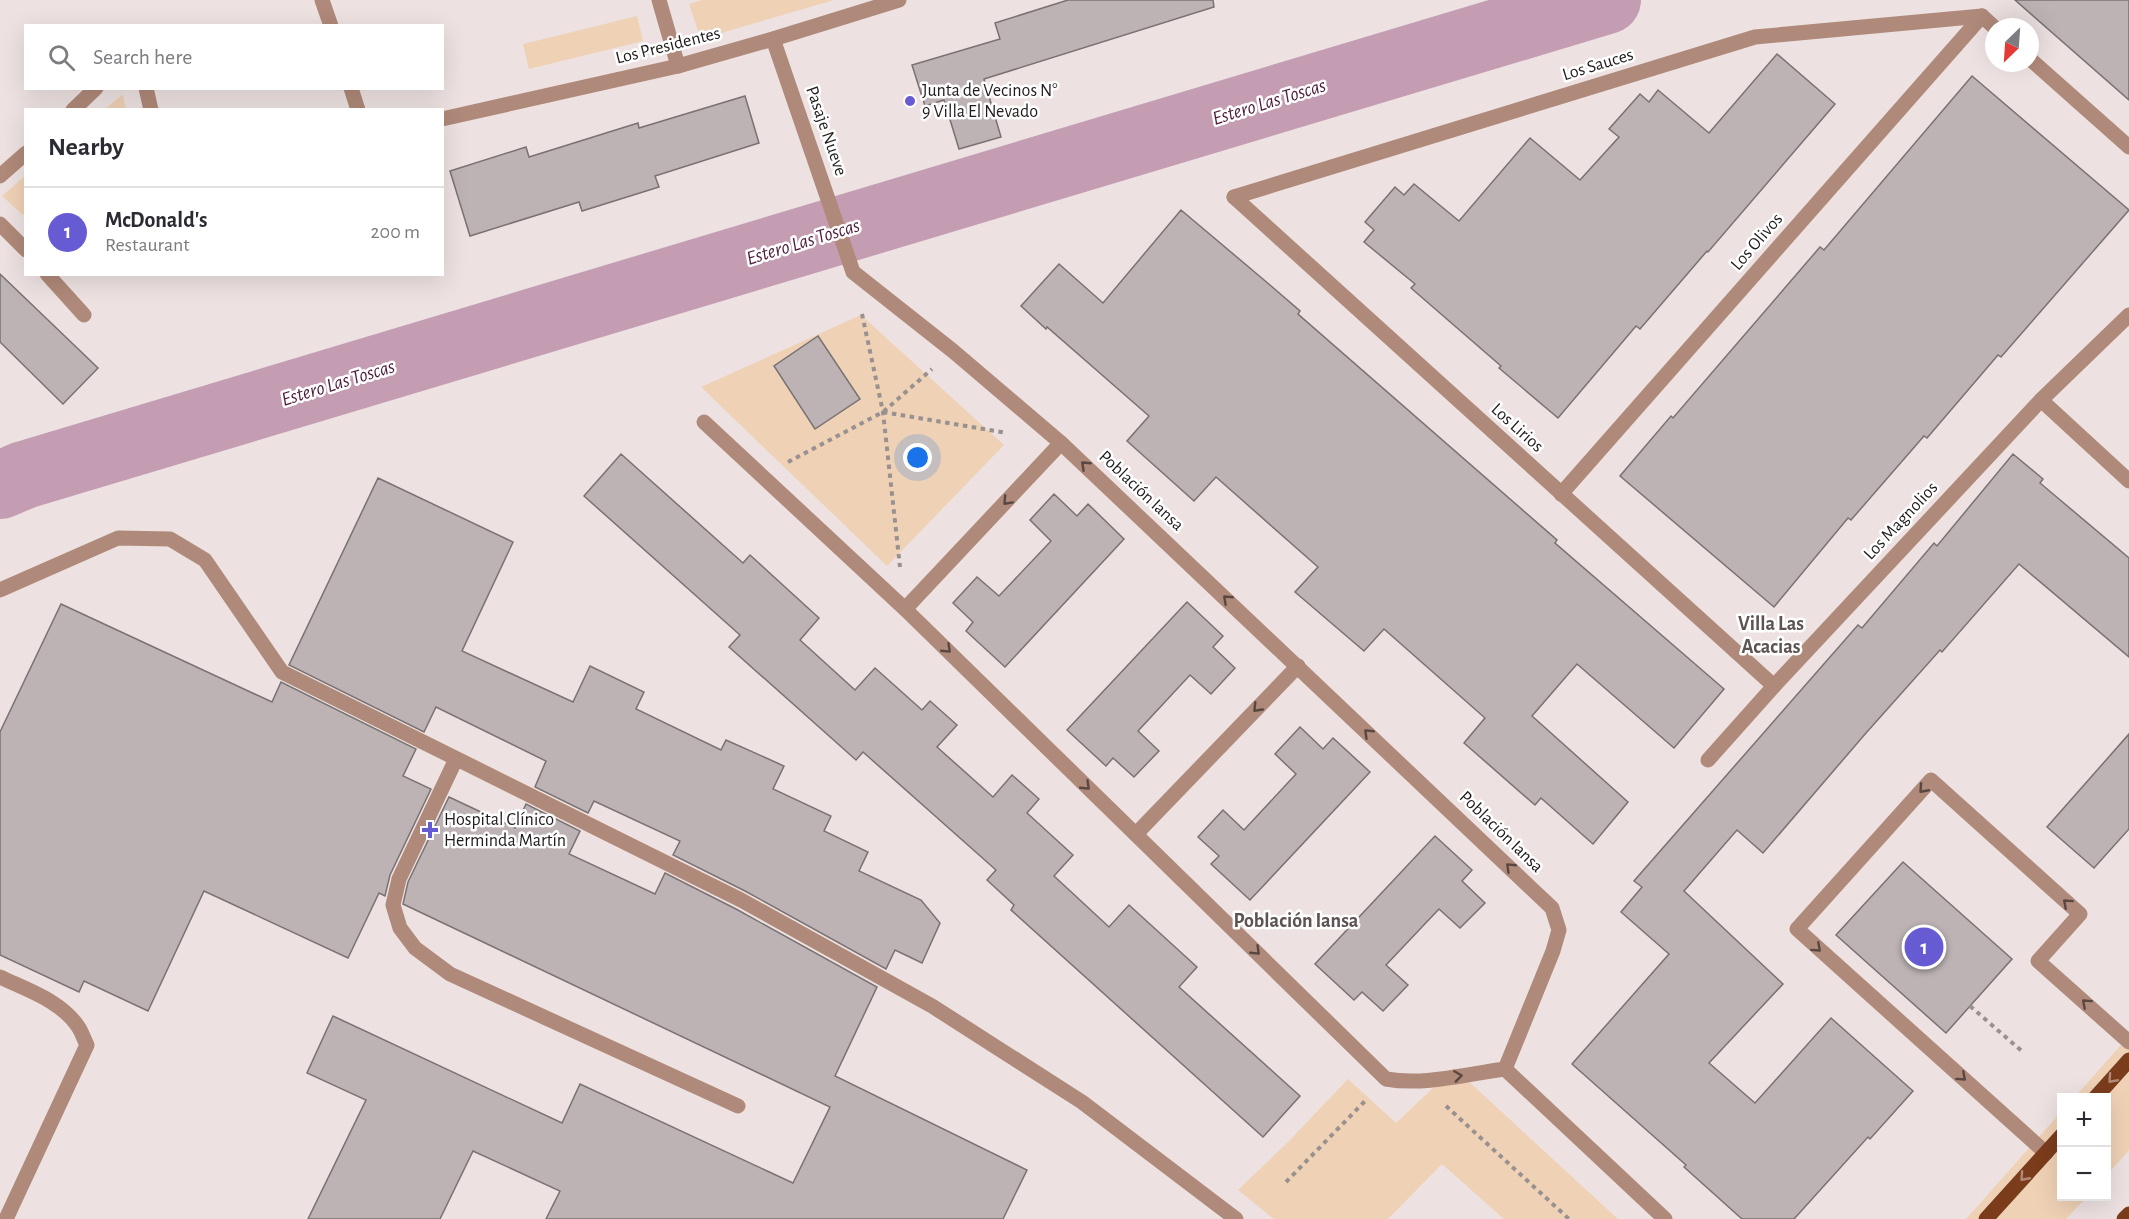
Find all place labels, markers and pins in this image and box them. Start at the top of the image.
place label: Junta de Vecinos N° 9 Villa El Nevado [922,82,1058,121]
marker: Junta de Vecinos N° 9 Villa El Nevado [903,94,917,108]
place label: Hospital Clínico Herminda Martín [444,811,566,850]
marker: Hospital Clínico Herminda Martín [421,821,439,839]
pin: 1 [1904,924,1944,970]

